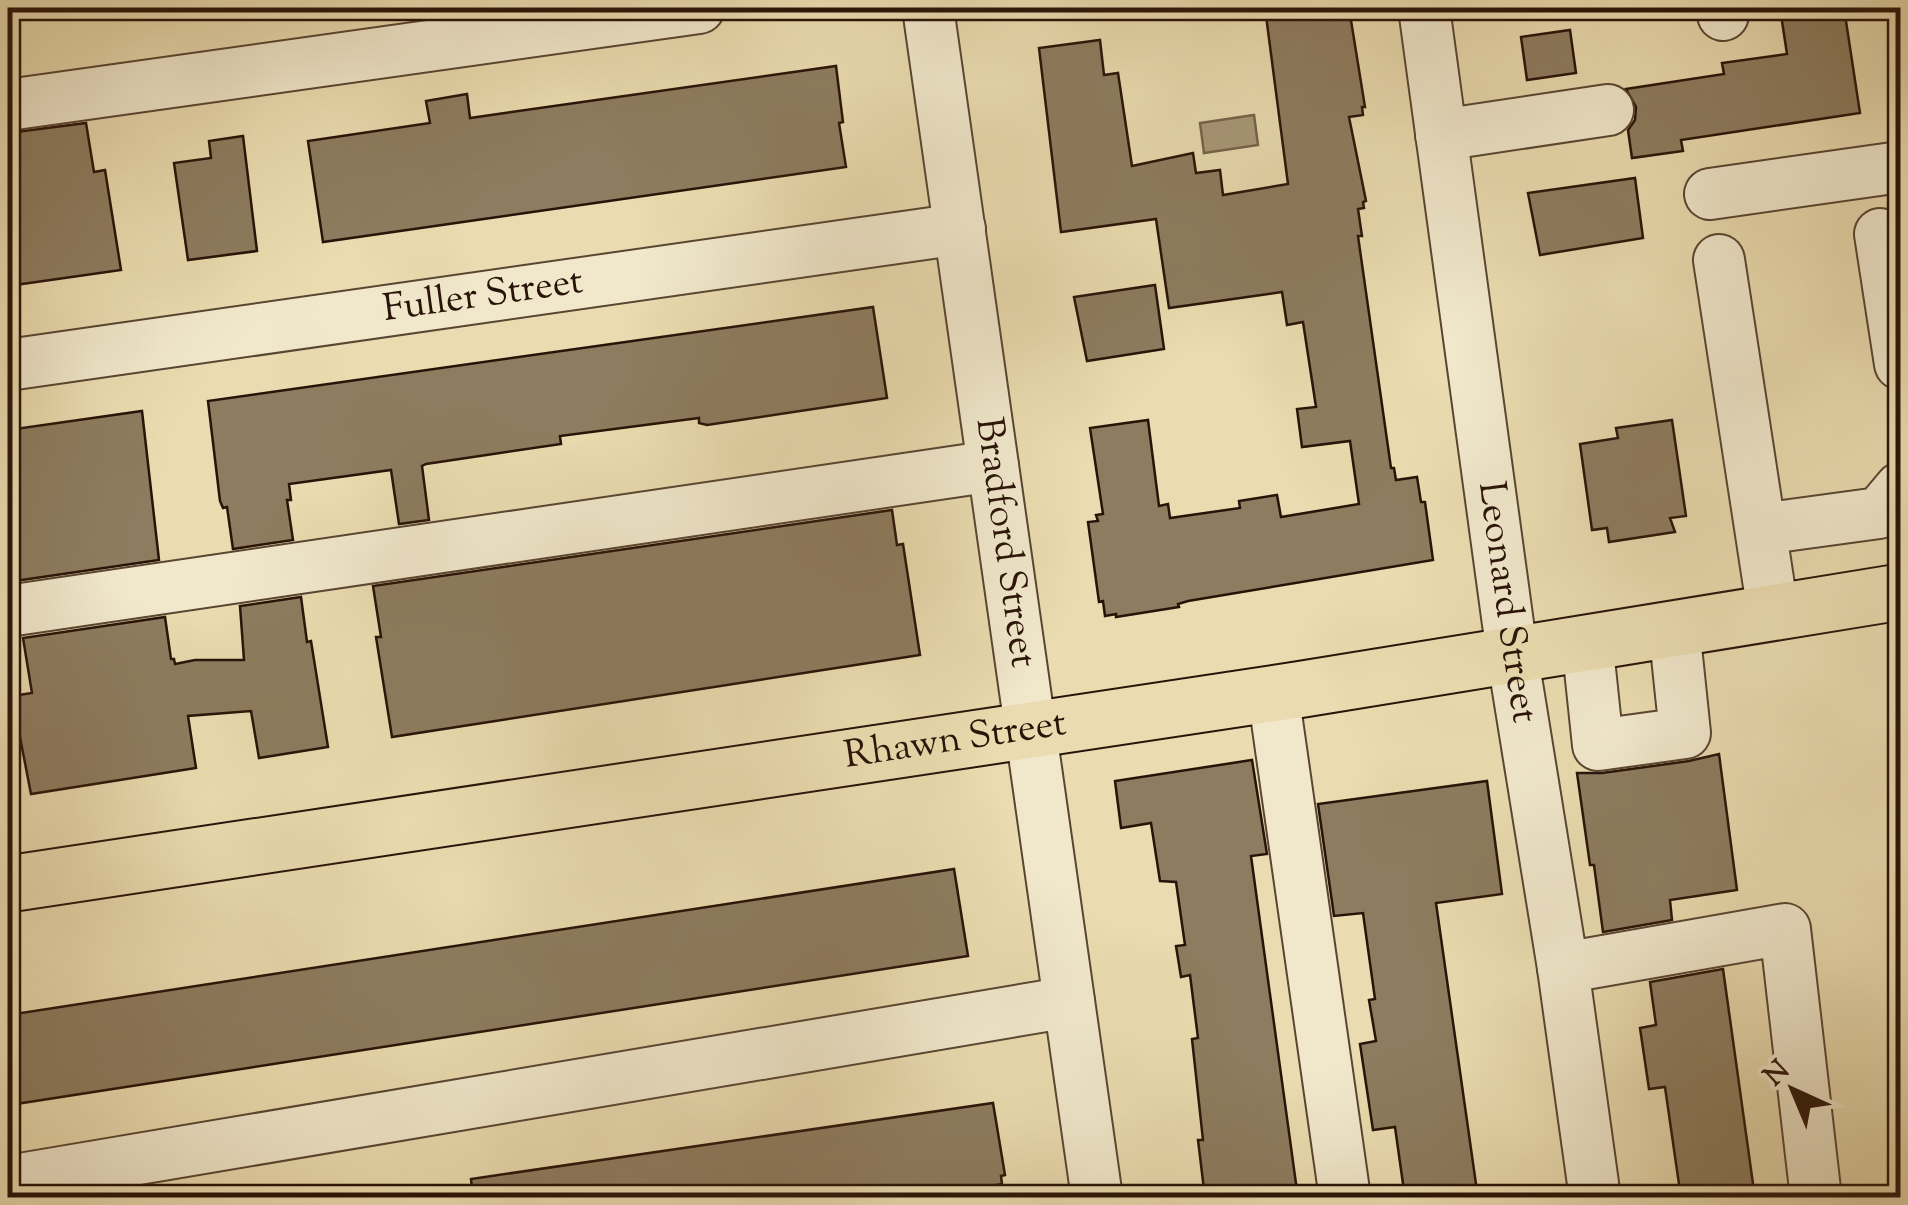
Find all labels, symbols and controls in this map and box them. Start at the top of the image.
street label: Fuller Street [380,256,587,338]
street label: Bradford Street [959,414,1048,671]
street label: Leonard Street [1462,478,1550,727]
street label: Rhawn Street [841,698,1070,785]
north arrow [1743,1040,1843,1140]
text: N [1756,1052,1800,1096]

